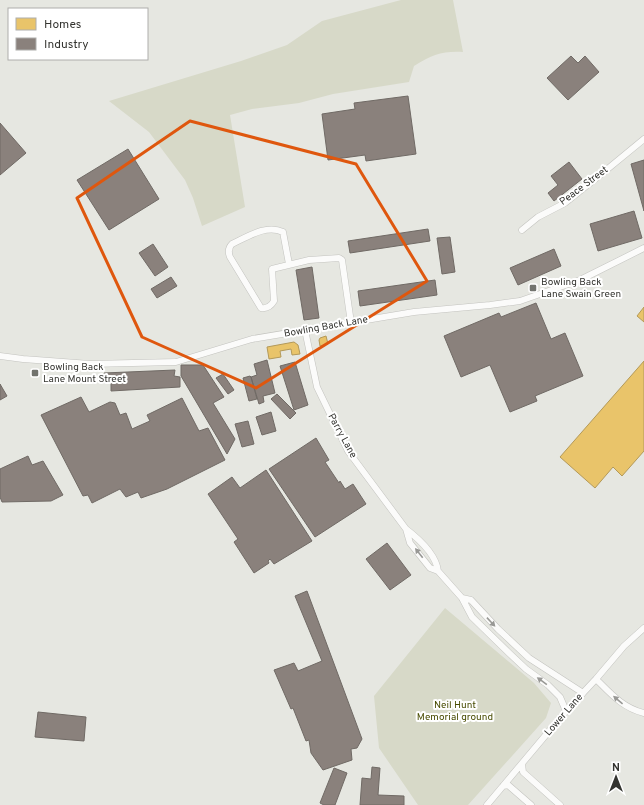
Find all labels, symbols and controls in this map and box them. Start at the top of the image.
legend [8,8,148,60]
text: Homes [44,17,81,33]
text: Industry [44,37,89,53]
street label: Peace Street [557,163,611,208]
place label: Bowling Back Lane Swain Green [541,276,621,301]
marker: Bowling Back Lane Swain Green [528,283,538,293]
street label: Bowling Back Lane [283,313,369,341]
place label: Bowling Back Lane Mount Street [43,361,126,386]
marker: Bowling Back Lane Mount Street [30,368,40,378]
street label: Parry Lane [324,411,360,461]
one-way arrow [414,548,423,559]
one-way arrow [486,617,496,627]
one-way arrow [537,677,548,685]
street label: Lower Lane [542,691,586,739]
one-way arrow [612,695,623,704]
park label: Neil Hunt Memorial ground [417,699,493,724]
north arrow [596,757,636,797]
text: N [612,761,620,775]

